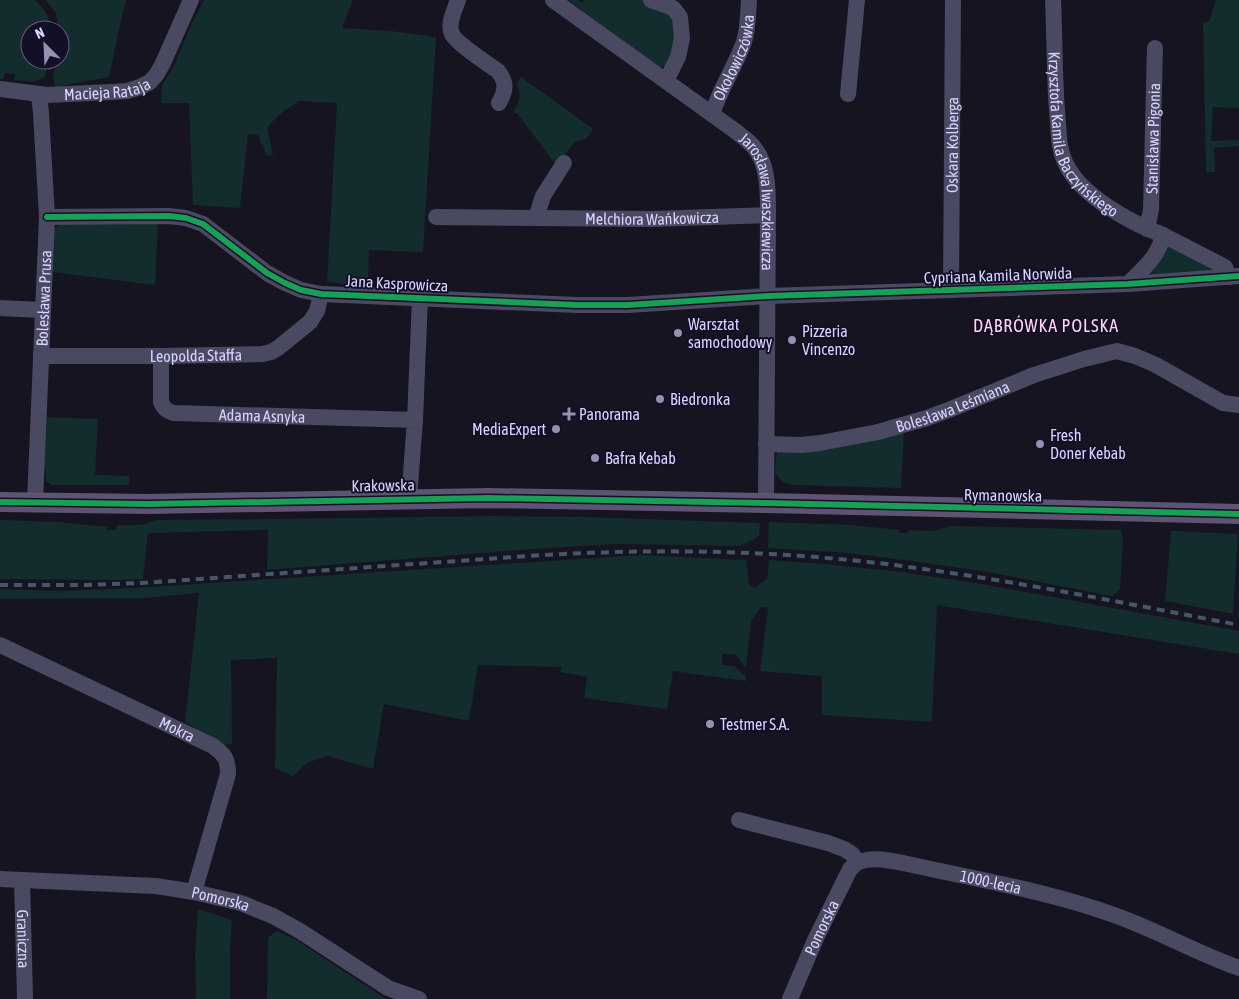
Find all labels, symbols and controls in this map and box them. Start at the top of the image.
street label: Okołowiczówka [709,14,757,103]
north arrow [20,20,70,70]
text: N [33,24,47,42]
street label: Krzysztofa Kamila Baczyńskiego [1045,51,1122,220]
street label: Macieja Rataja [64,74,153,103]
street label: Stanisława Pigonia [1142,83,1163,194]
street label: Oskara Kolberga [943,97,962,193]
street label: Jarosława Iwaszkiewicza [736,129,777,271]
street label: Melchiora Wańkowicza [585,208,719,228]
street label: Bolesława Prusa [33,250,55,347]
street label: Cypriana Kamila Norwida [923,263,1073,288]
street label: Jana Kasprowicza [345,271,449,296]
place label: Warsztat samochodowy [688,315,773,352]
district label: DĄBRÓWKA POLSKA [973,315,1119,336]
place label: Pizzeria Vincenzo [802,322,855,358]
marker: Warsztat samochodowy [672,327,684,339]
marker: Pizzeria Vincenzo [786,334,798,346]
street label: Leopolda Staffa [150,345,242,366]
street label: Bolesława Leśmiana [894,377,1012,435]
place label: Biedronka [670,390,731,408]
marker: Biedronka [654,393,666,405]
street label: Adama Asnyka [219,405,306,426]
place label: Panorama [579,405,640,423]
marker: Panorama [563,408,575,420]
place label: MediaExpert [472,420,546,439]
marker: MediaExpert [550,423,562,435]
place label: Fresh Doner Kebab [1050,426,1126,462]
marker: Fresh Doner Kebab [1034,438,1046,450]
place label: Bafra Kebab [605,449,676,467]
marker: Bafra Kebab [589,452,601,464]
street label: Krakowska [351,475,415,495]
street label: Rymanowska [964,485,1042,506]
street label: Mokra [156,713,198,745]
place label: Testmer S.A. [720,715,790,733]
marker: Testmer S.A. [704,718,716,730]
street label: 1000-lecia [958,866,1023,897]
street label: Pomorska [190,883,252,915]
street label: Pomorska [801,897,842,958]
street label: Graniczna [14,909,33,969]

